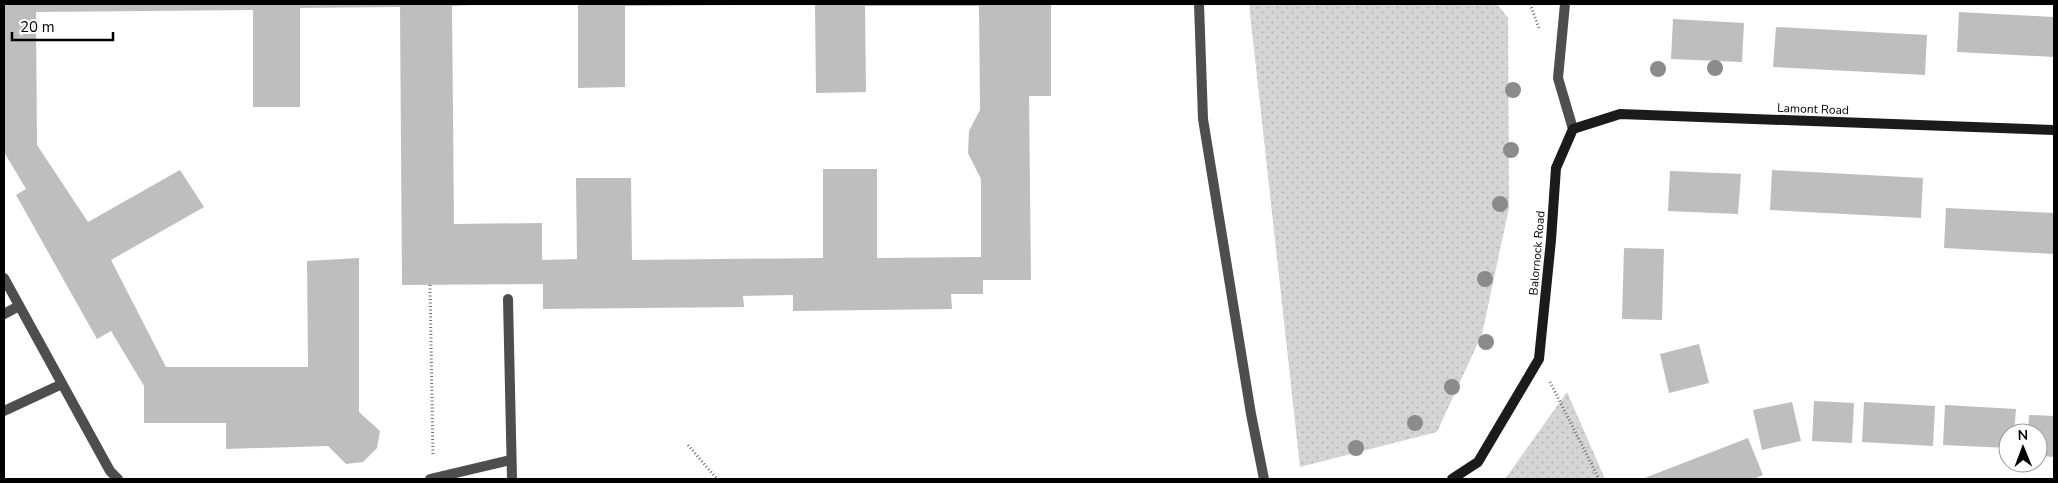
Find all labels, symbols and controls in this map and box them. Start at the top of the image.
scale bar [12,10,114,42]
text: 20 m [20,17,55,37]
street label: Lamont Road [1777,100,1849,118]
street label: Balornock Road [1525,210,1549,296]
north arrow [1998,423,2048,473]
text: N [2017,426,2028,445]

